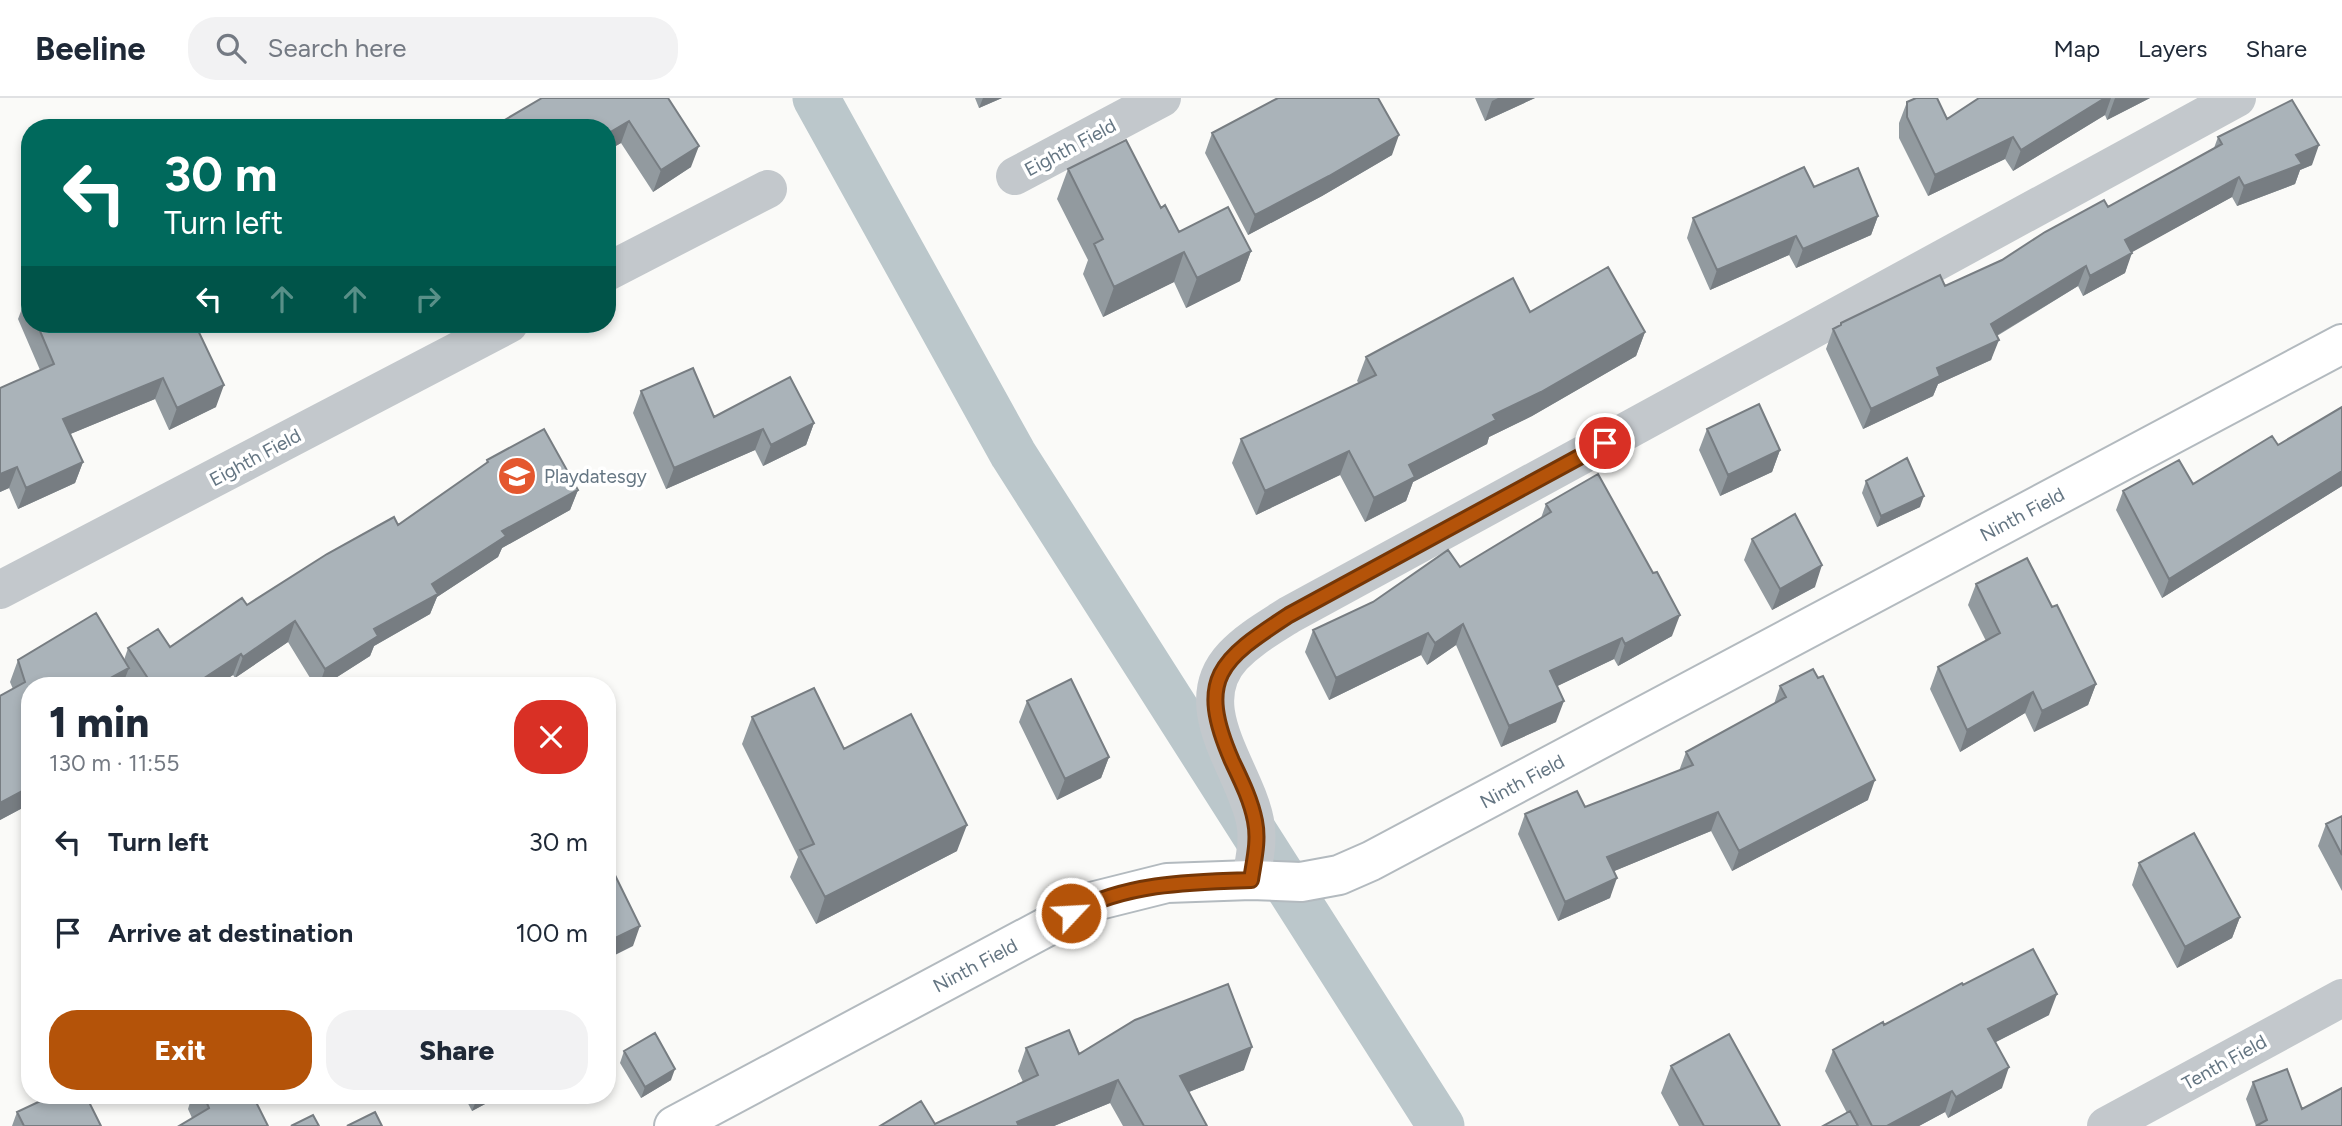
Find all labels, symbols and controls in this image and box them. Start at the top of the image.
search box [188,17,678,80]
text: Beeline [35,29,146,68]
icon: search [212,29,250,67]
text: Search here [268,32,406,64]
text: Map [2053,34,2100,63]
text: Layers [2138,34,2207,63]
text: Share [2245,34,2307,63]
street label: Eighth Field [1021,114,1120,181]
text: 30 m [164,144,277,203]
icon: left [49,147,140,238]
text: Turn left [164,204,283,242]
icon: left [190,280,228,318]
icon: ahead [263,280,301,318]
icon: ahead [336,280,374,318]
icon: right [409,280,447,318]
pin [1575,413,1635,473]
street label: Eighth Field [206,424,305,491]
icon: arrive [1586,424,1624,462]
school or university icon: Playdatesgy [496,455,538,497]
place label: Playdatesgy [544,465,647,488]
street label: Ninth Field [1976,483,2069,546]
text: 1 min [49,697,149,748]
button: close [514,700,588,774]
text: 130 m · 11:55 [49,749,179,777]
street label: Ninth Field [1476,750,1569,813]
icon: left [49,823,87,861]
text: Turn left [108,826,209,858]
text: 30 m [529,826,588,858]
position arrow [1034,876,1108,950]
icon: arrive [49,914,87,952]
text: Arrive at destination [108,917,353,949]
text: 100 m [515,917,588,949]
street label: Ninth Field [929,934,1022,997]
button: Exit [49,1010,312,1090]
button: Share [326,1010,588,1090]
street label: Tenth Field [2178,1030,2271,1095]

